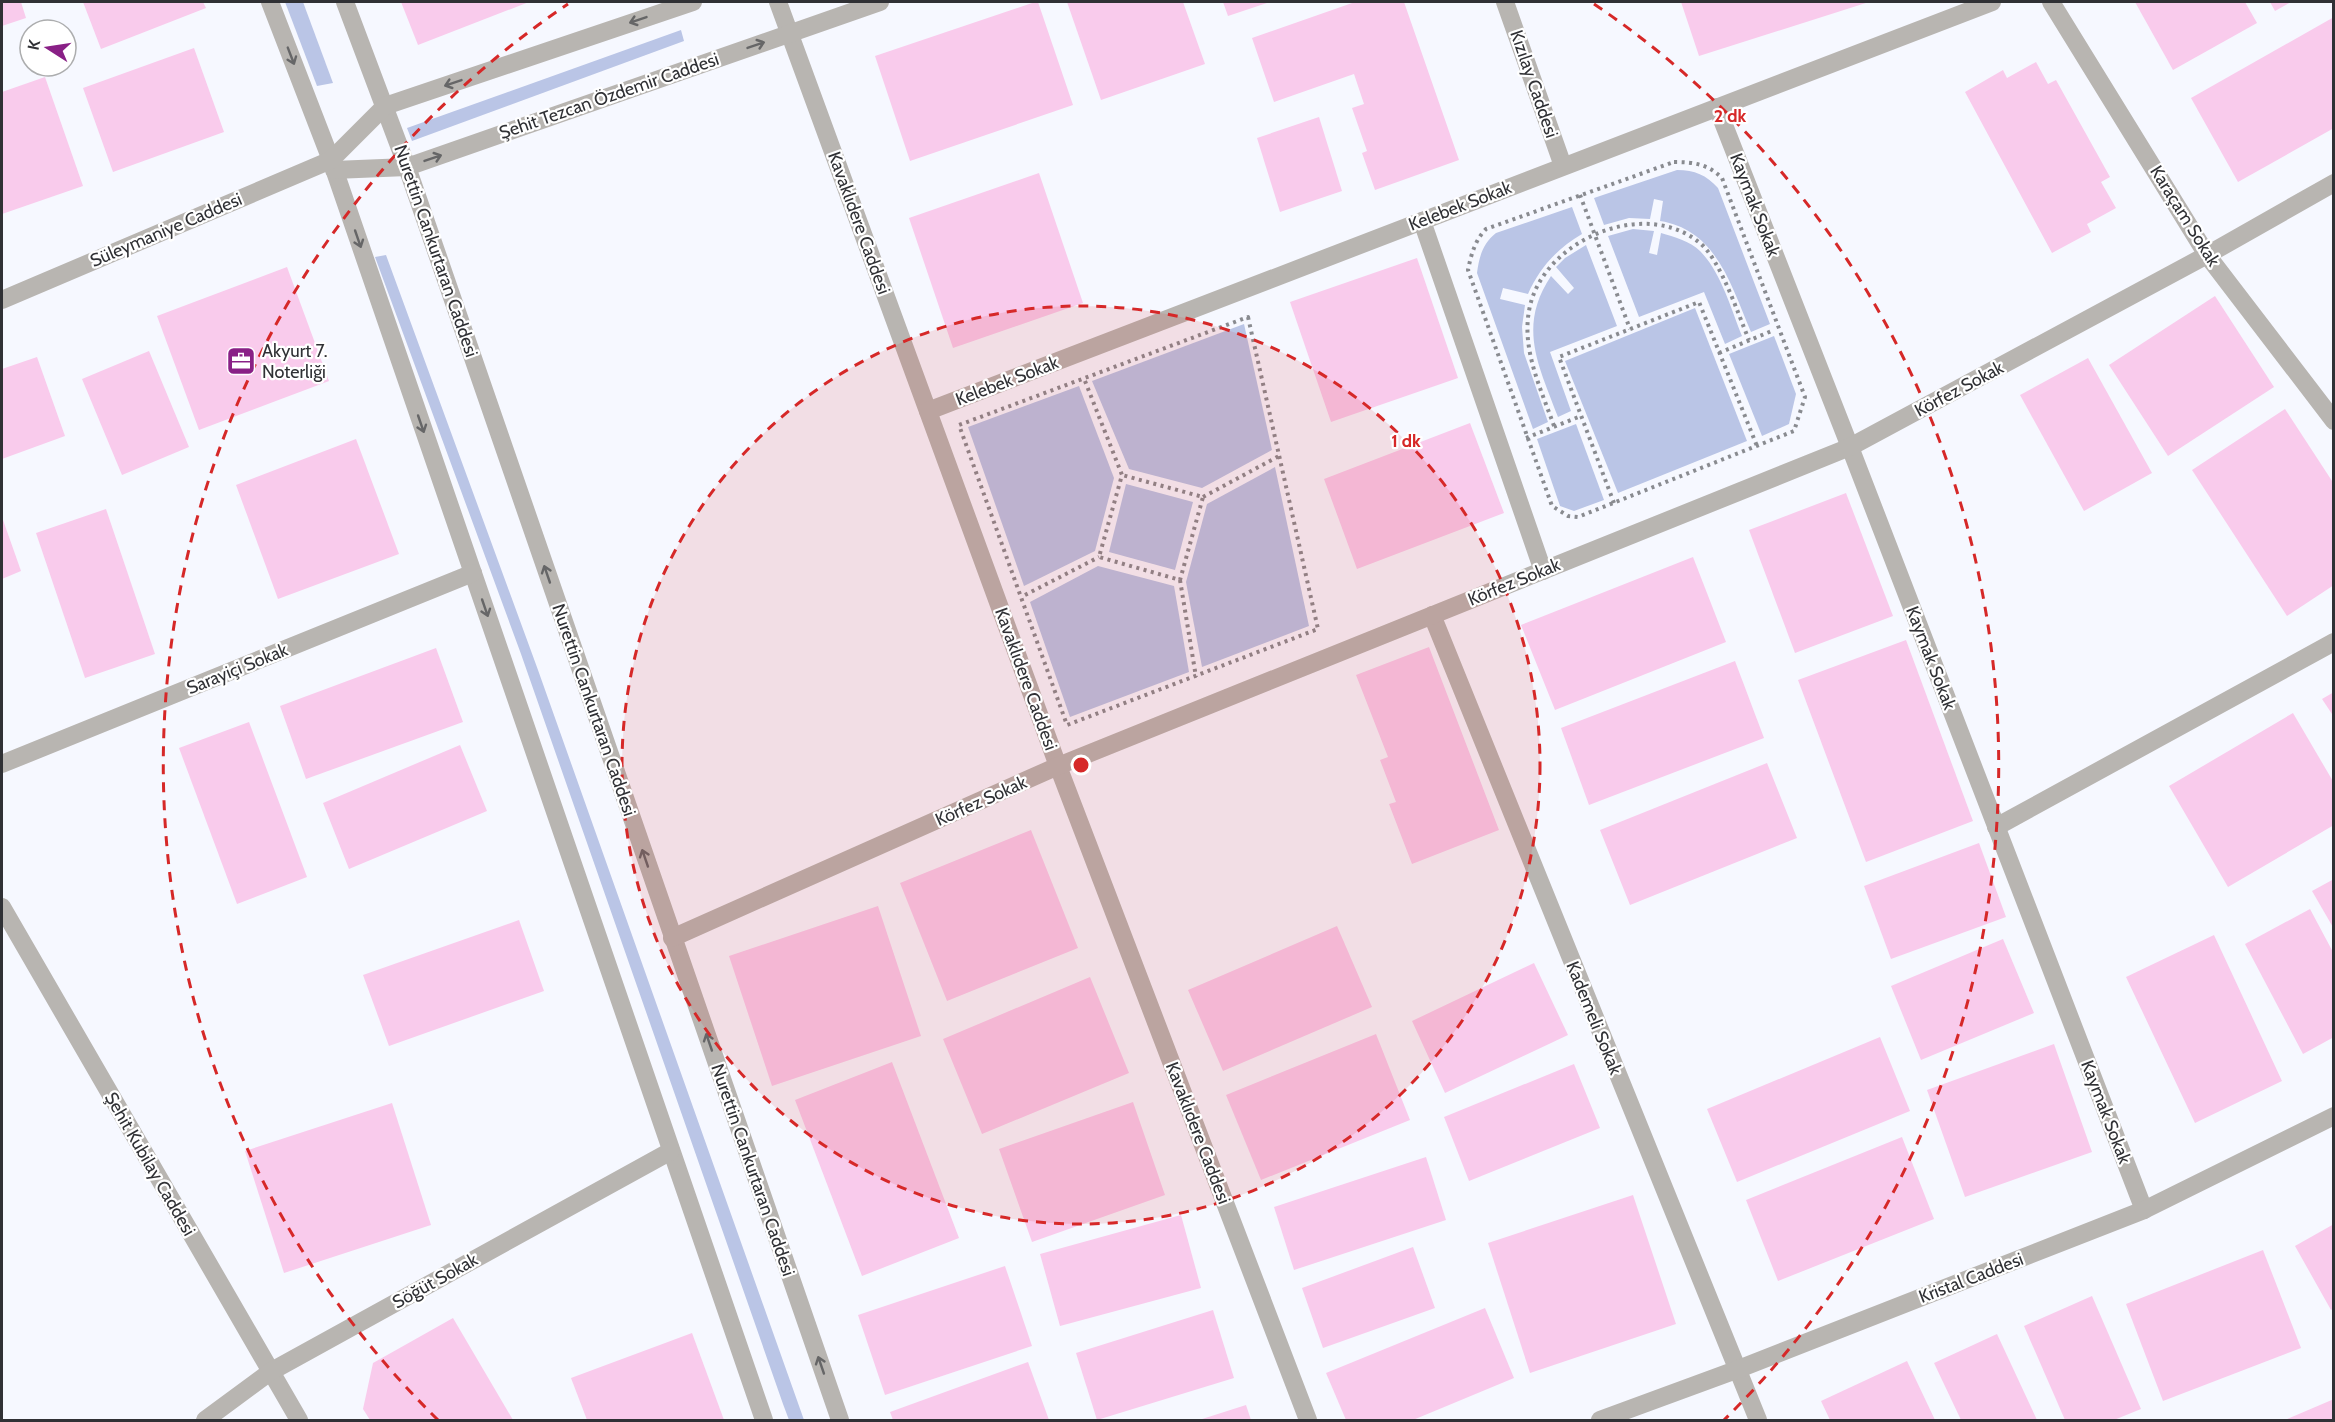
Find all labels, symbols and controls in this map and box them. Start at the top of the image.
one-way arrow [629,16,648,27]
north arrow [18,18,78,78]
street label: Kızılay Caddesi [1505,27,1563,141]
text: K [23,38,44,52]
one-way arrow [746,39,765,50]
one-way arrow [286,46,297,65]
street label: Şehit Tezcan Özdemir Caddesi [496,48,722,144]
one-way arrow [444,78,463,89]
text: 2 dk [1714,105,1747,127]
street label: Nurettin Cankurtaran Caddesi [389,142,483,360]
street label: Kavaklıdere Caddesi [823,149,895,297]
street label: Kaymak Sokak [1725,150,1785,261]
one-way arrow [423,151,442,162]
street label: Karaçam Sokak [2145,162,2225,271]
street label: Kelebek Sokak [1405,176,1515,236]
street label: Süleymaniye Caddesi [87,188,245,272]
one-way arrow [354,229,365,248]
place label: Akyurt 7. Noterliği [262,340,328,383]
office icon: Akyurt 7. Noterliği [225,345,257,377]
street label: Kelebek Sokak [952,351,1062,411]
street label: Körfez Sokak [1911,356,2008,422]
one-way arrow [417,414,428,432]
text: 1 dk [1391,430,1421,452]
street label: Körfez Sokak [1465,553,1564,611]
one-way arrow [541,565,552,584]
one-way arrow [480,598,491,617]
street label: Nurettin Cankurtaran Caddesi [547,601,641,819]
street label: Kaymak Sokak [1901,603,1961,714]
street label: Kavaklıdere Caddesi [990,605,1062,753]
street label: Sarayiçi Sokak [183,638,292,699]
centre of rings [1071,755,1091,775]
street label: Körfez Sokak [932,771,1031,831]
one-way arrow [638,849,649,868]
street label: Kademeli Sokak [1561,958,1627,1079]
one-way arrow [702,1033,713,1052]
street label: Kaymak Sokak [2076,1057,2136,1168]
street label: Kavaklıdere Caddesi [1161,1059,1235,1207]
street label: Nurettin Cankurtaran Caddesi [706,1061,800,1279]
street label: Şehit Kubilay Caddesi [100,1088,200,1240]
street label: Söğüt Sokak [389,1248,482,1313]
street label: Kristal Caddesi [1916,1248,2026,1308]
one-way arrow [814,1356,825,1375]

